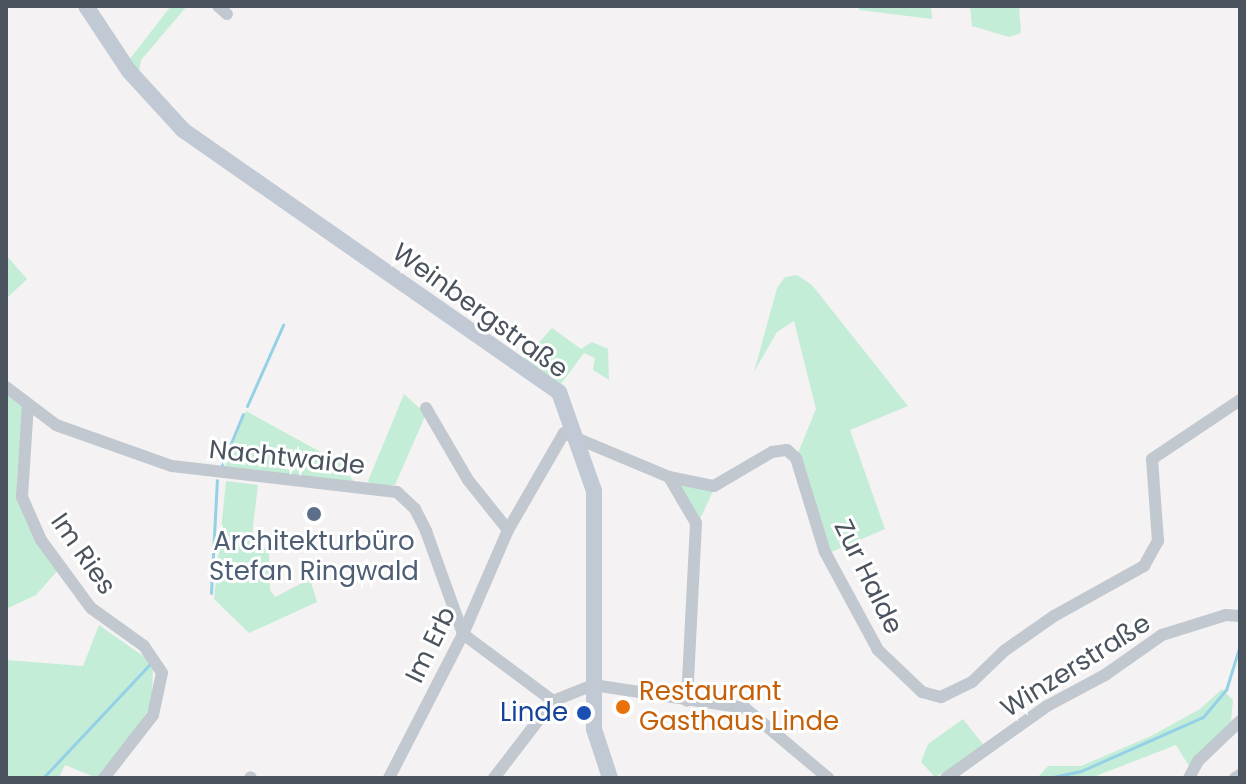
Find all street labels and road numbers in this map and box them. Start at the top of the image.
street label: Weinbergstraße [386,237,574,385]
street label: Nachtwaide [207,434,367,482]
street label: Im Ries [44,507,122,601]
street label: Zur Halde [827,515,909,639]
street label: Im Erb [399,602,463,688]
street label: Winzerstraße [996,608,1156,724]

